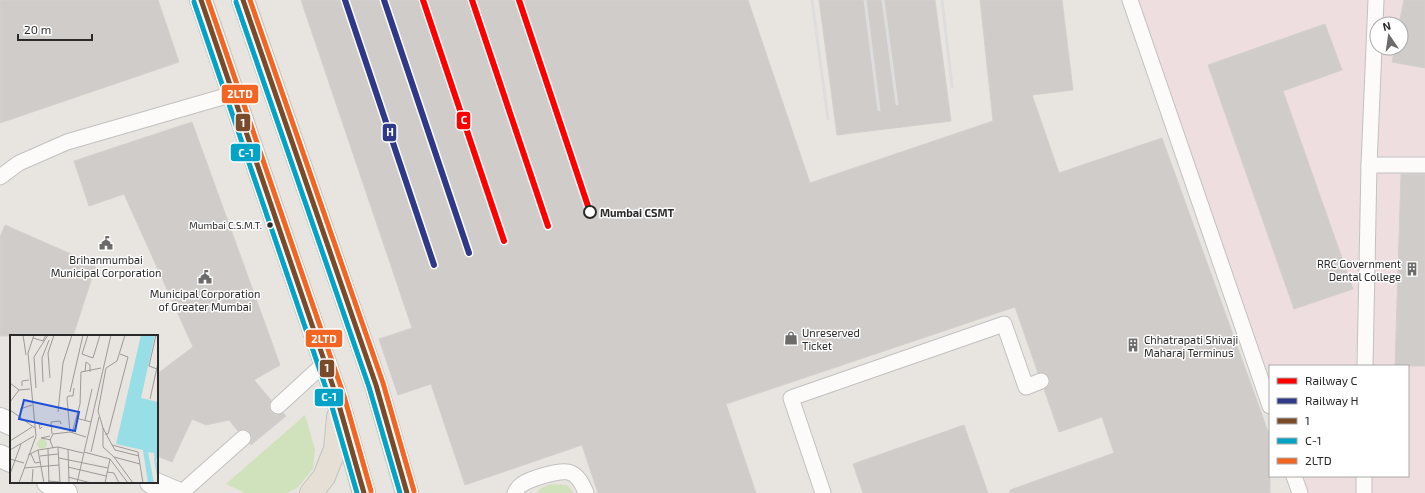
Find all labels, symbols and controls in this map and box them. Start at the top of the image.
scale bar [18,16,92,42]
north arrow [1369,16,1409,56]
text: N [1381,19,1392,33]
text: 20 m [24,22,51,36]
line badge: 2LTD [221,84,259,104]
text: 2LTD [227,87,253,100]
line badge: C [456,111,471,130]
line badge: 1 [235,113,251,132]
text: C [461,113,468,126]
text: 1 [241,116,245,129]
line badge: H [382,123,397,142]
text: H [386,125,394,138]
line badge: C-1 [230,143,261,162]
text: C-1 [238,146,254,159]
marker: Mumbai CSMT [583,205,597,219]
place label: Mumbai CSMT [600,206,674,219]
place label: Mumbai C.S.M.T. [189,219,262,231]
marker: Mumbai C.S.M.T. [265,220,275,230]
public building icon: Brihanmumbai Municipal Corporation [98,235,114,251]
place label: Brihanmumbai Municipal Corporation [51,253,161,279]
place label: RRC Government Dental College [1317,257,1401,283]
building icon: RRC Government Dental College [1404,261,1420,277]
public building icon: Municipal Corporation of Greater Mumbai [197,269,213,285]
place label: Municipal Corporation of Greater Mumbai [150,287,260,313]
place label: Unreserved Ticket [802,326,860,352]
line badge: 2LTD [305,329,343,348]
shop icon: Unreserved Ticket [783,330,799,346]
text: 2LTD [311,332,337,345]
place label: Chhatrapati Shivaji Maharaj Terminus [1144,333,1238,360]
inset map [10,335,158,483]
building icon: Chhatrapati Shivaji Maharaj Terminus [1125,337,1141,353]
line badge: 1 [319,359,335,378]
text: 1 [325,361,329,374]
legend [1269,365,1409,477]
text: Railway C [1305,373,1358,387]
line badge: C-1 [314,388,344,407]
text: C-1 [321,390,337,403]
text: Railway H [1305,393,1359,407]
text: 1 [1305,413,1310,427]
text: C-1 [1305,433,1322,447]
text: 2LTD [1305,453,1332,467]

